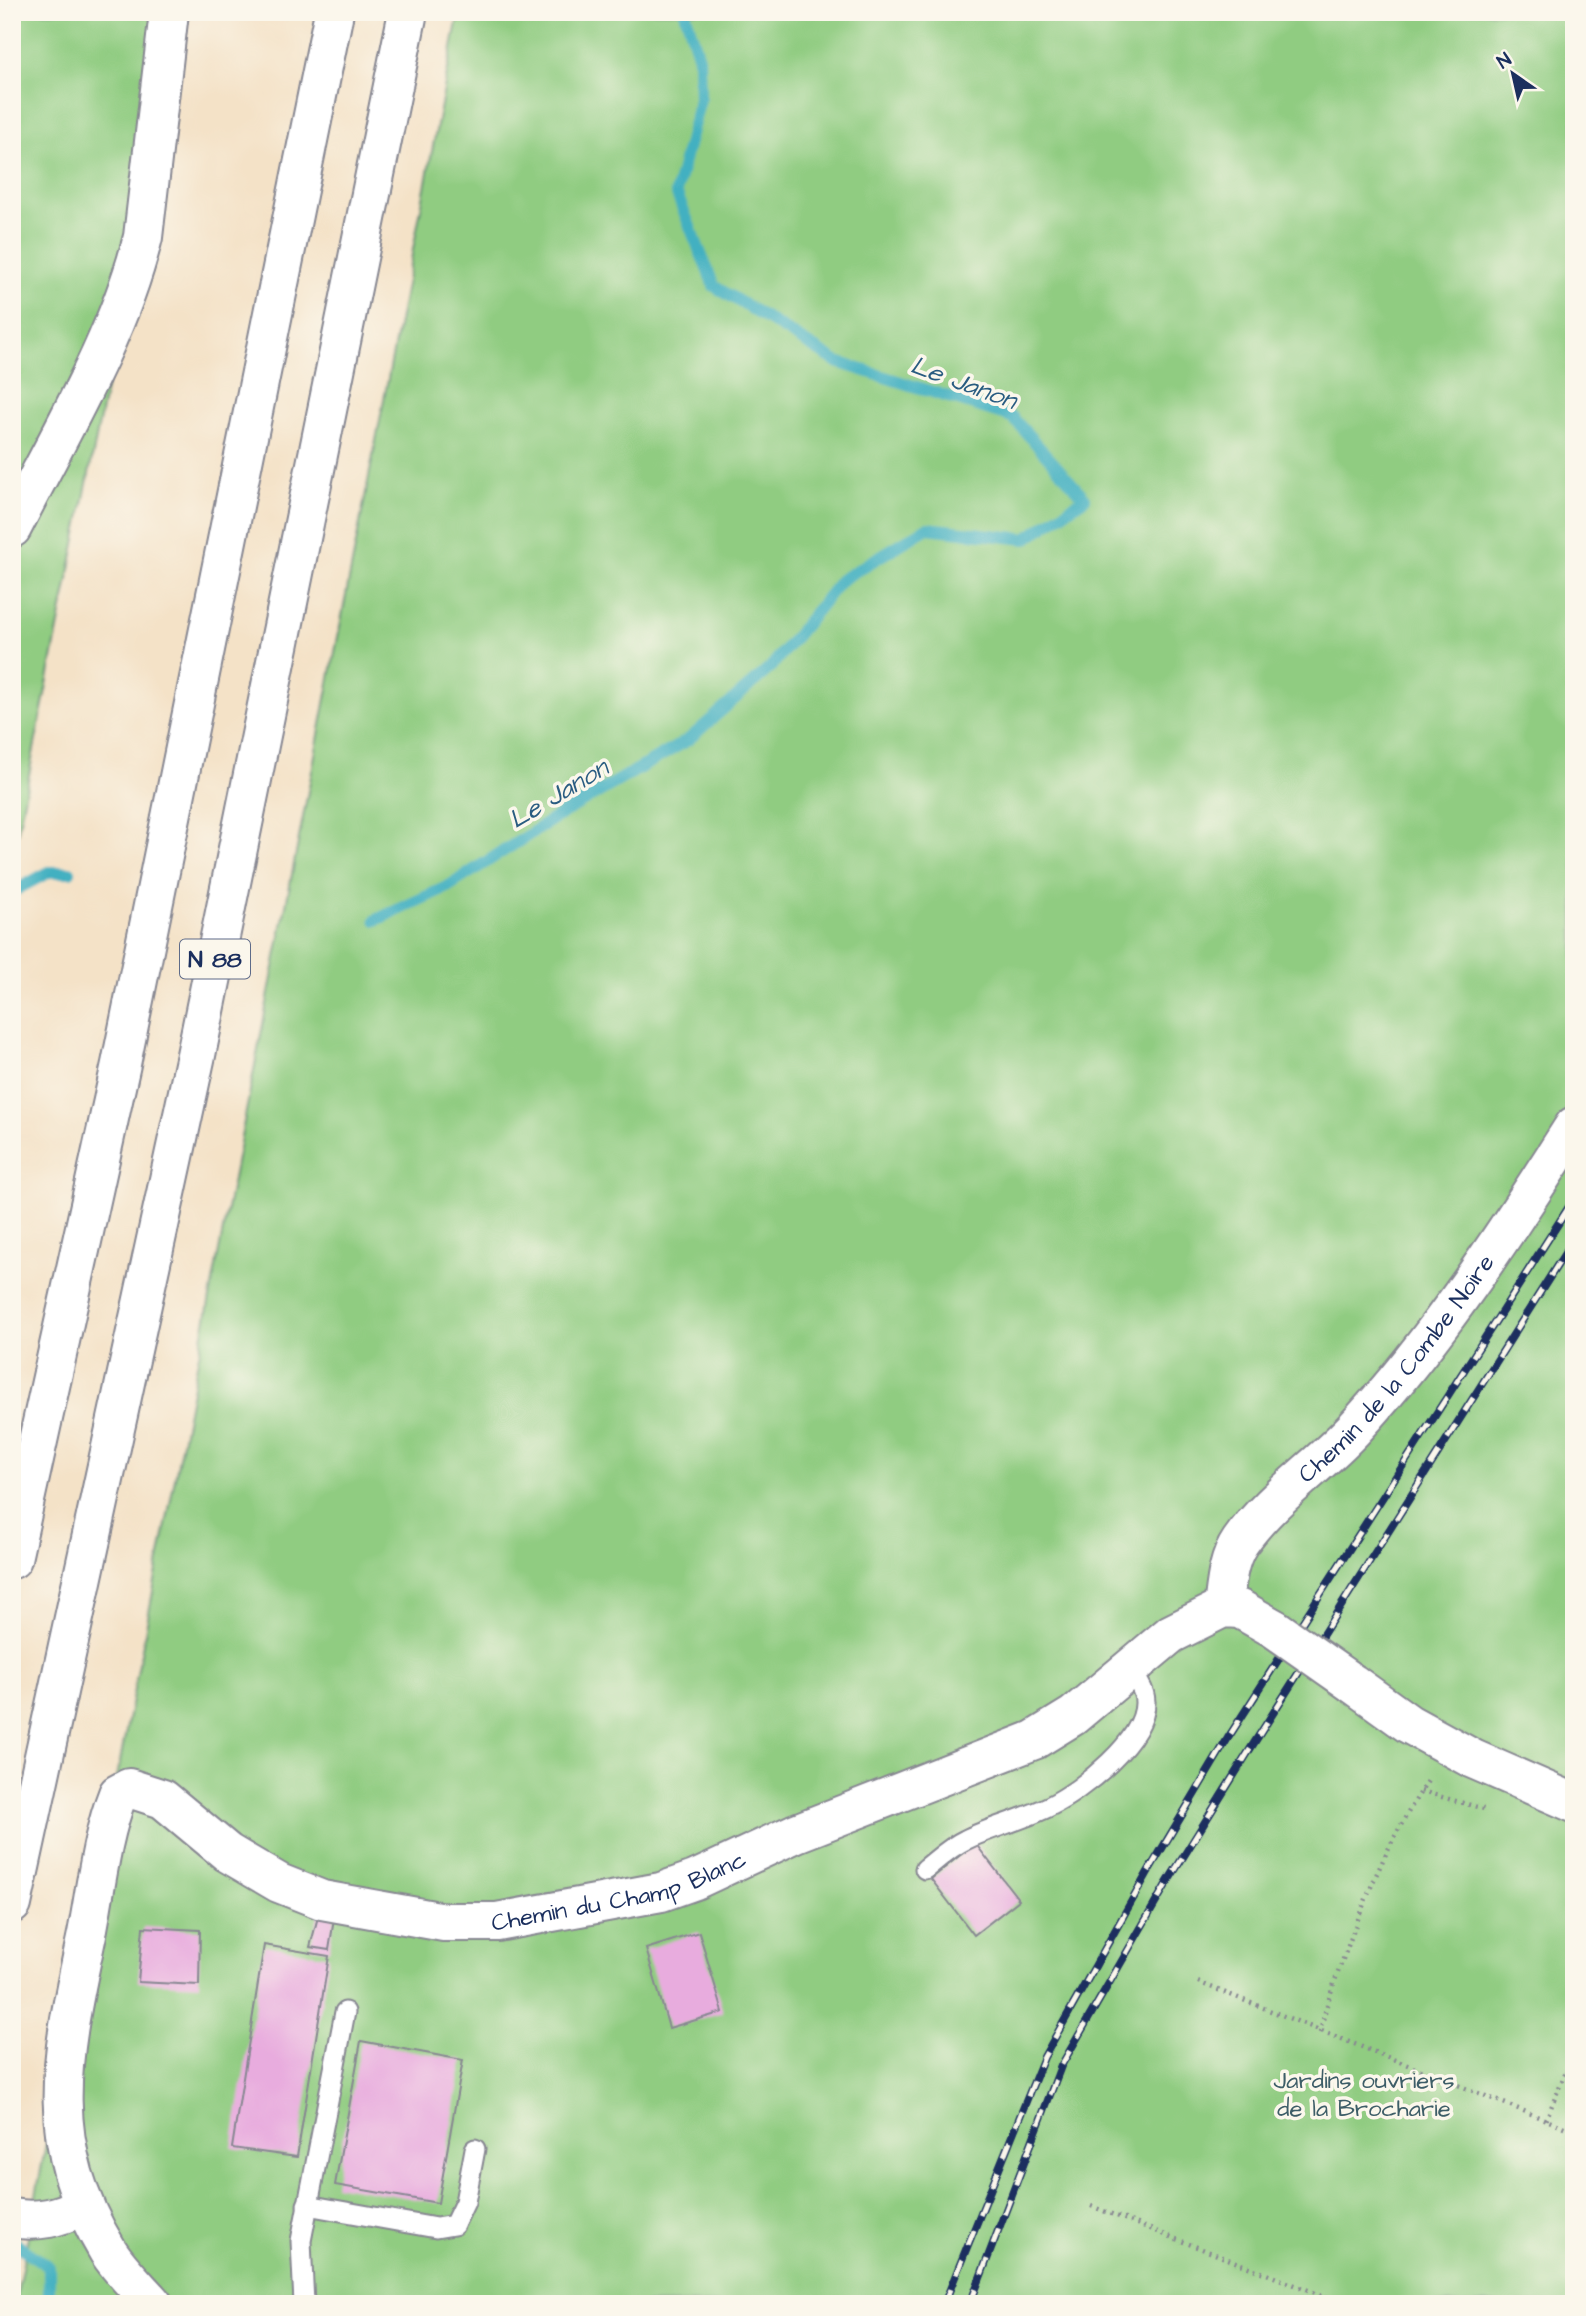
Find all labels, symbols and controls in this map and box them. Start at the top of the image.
north arrow [1478,38,1548,108]
text: N [1492,47,1517,76]
water label: Le Janon [906,347,1023,419]
water label: Le Janon [502,749,617,838]
road number: N 88 [180,940,250,978]
street label: Chemin de la Combe Noire [1291,1248,1503,1491]
street label: Chemin du Champ Blanc [489,1842,752,1941]
park label: Jardins ouvriers de la Brocharie [1273,2064,1455,2126]

